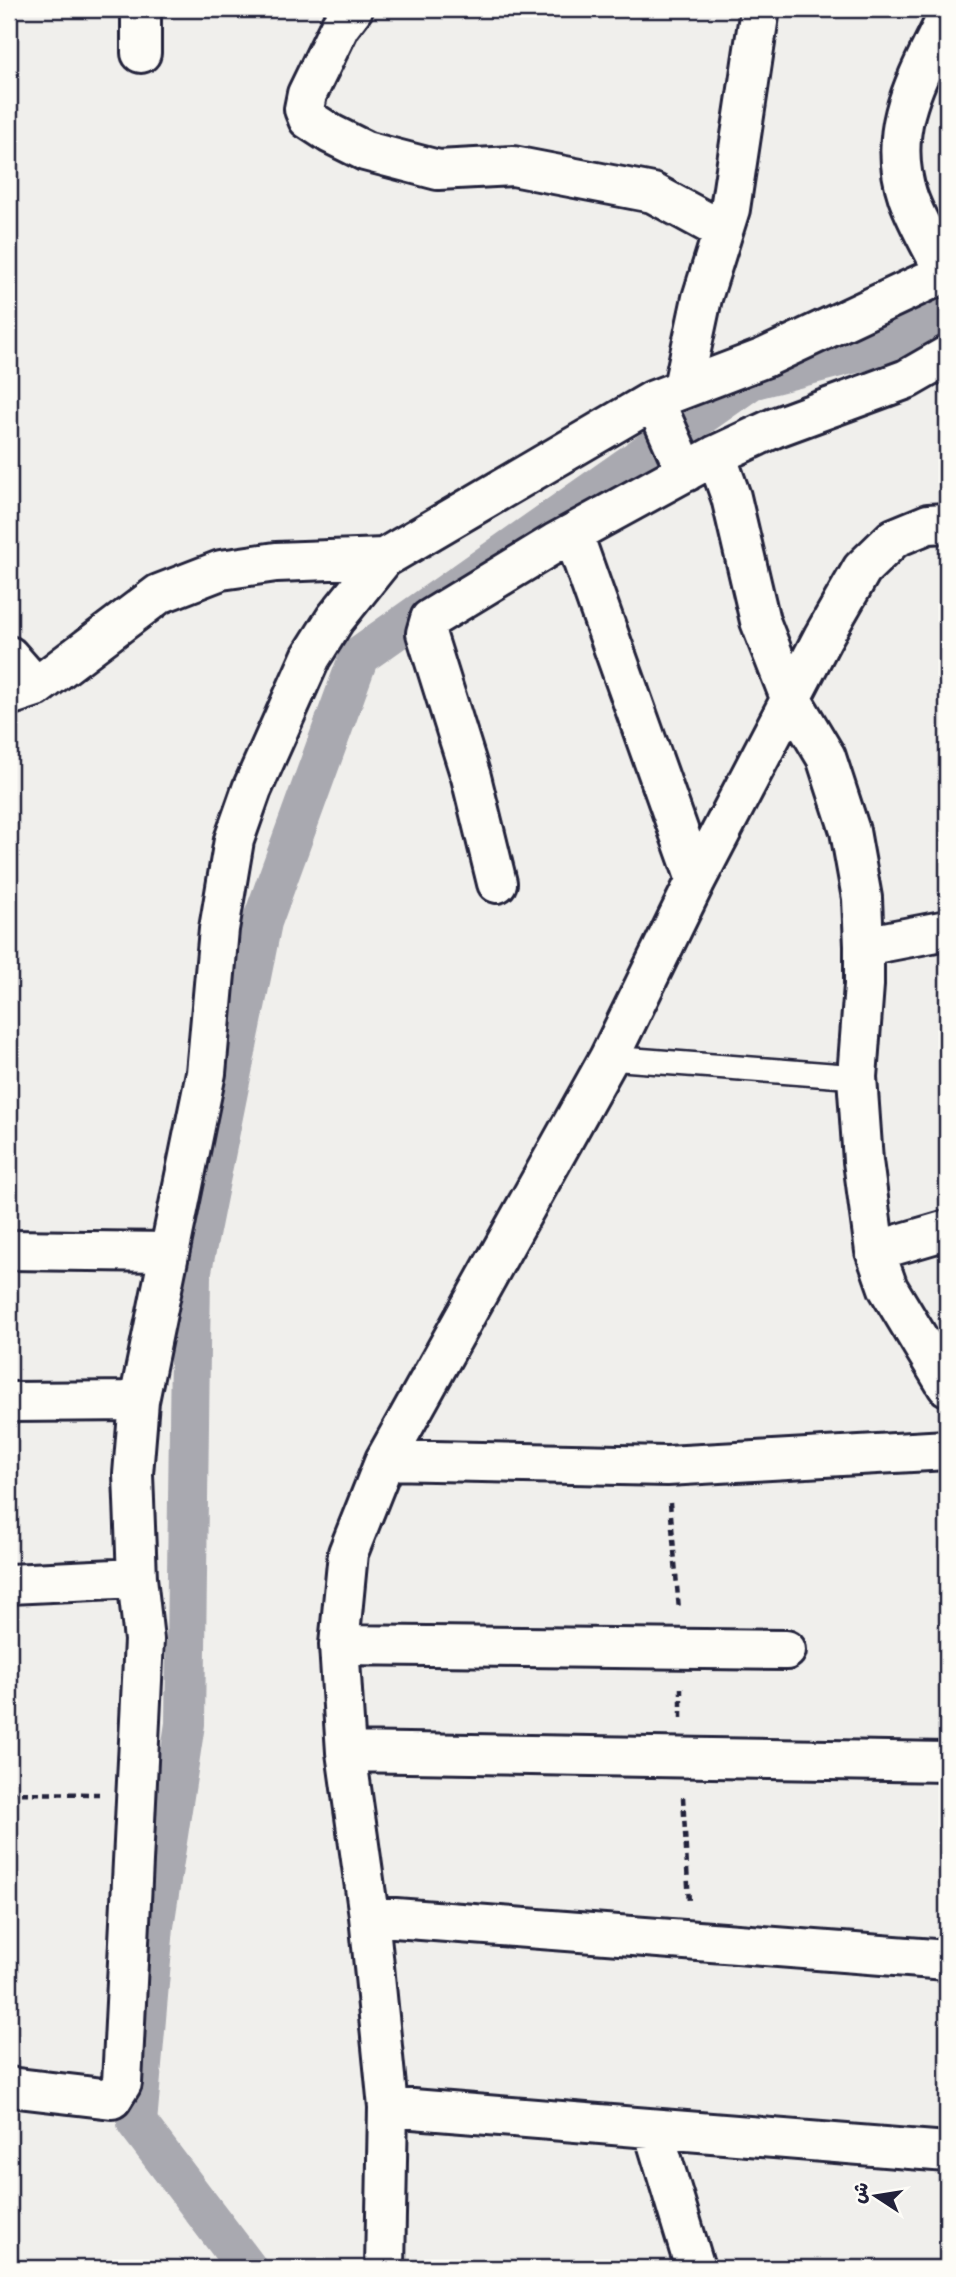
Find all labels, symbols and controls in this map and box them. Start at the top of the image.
north arrow [841,2162,911,2232]
text: ش [846,2180,874,2205]

